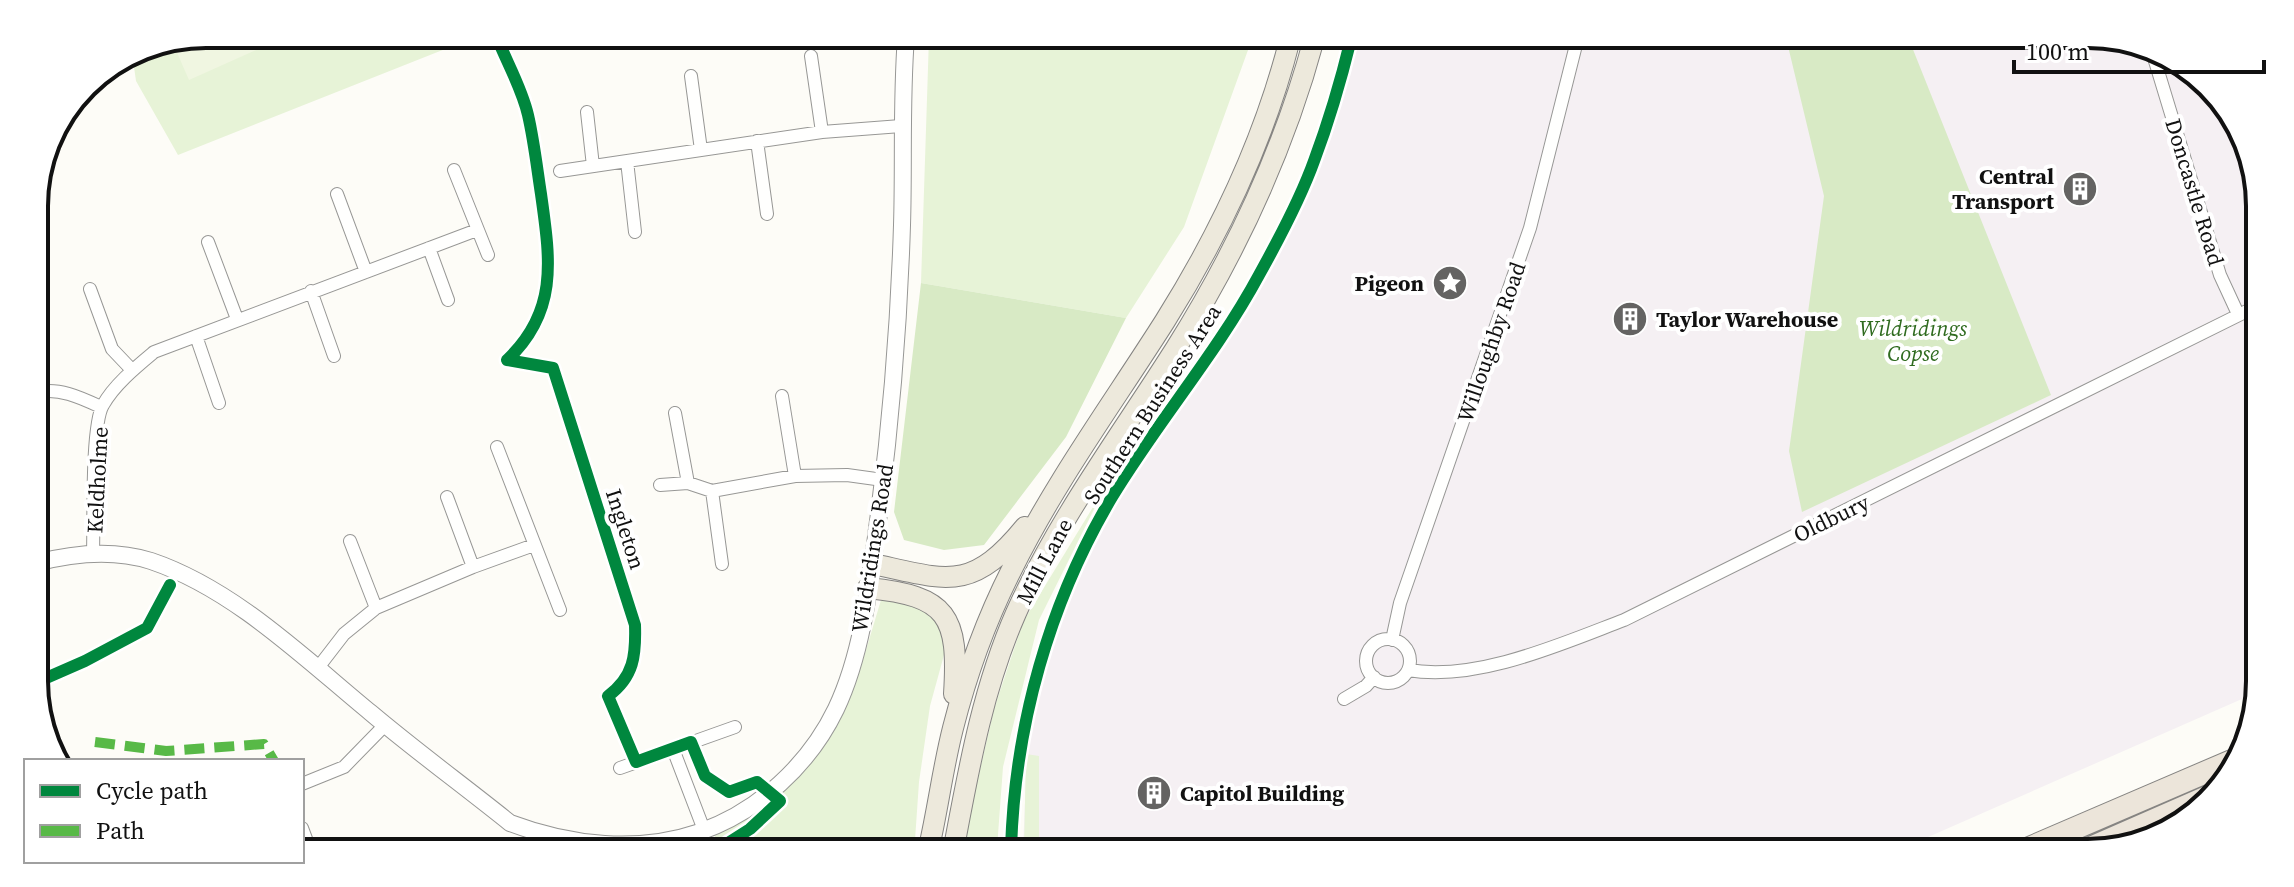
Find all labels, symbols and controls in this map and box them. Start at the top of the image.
scale bar [2014,24,2264,74]
text: 100 m [2026,35,2089,68]
street label: Doncastle Road [2158,115,2232,270]
place label: Central Transport [1952,161,2055,216]
building icon: Central Transport [2061,170,2099,208]
street label: Willoughby Road [1449,257,1533,426]
place icon: Pigeon [1431,264,1469,302]
place label: Pigeon [1355,268,1424,298]
street label: Southern Business Area [1076,298,1228,510]
building icon: Taylor Warehouse [1611,300,1649,338]
place label: Taylor Warehouse [1656,304,1838,334]
park label: Wildridings Copse [1859,313,1967,368]
street label: Keldholme [79,426,115,534]
street label: Wildridings Road [844,461,900,635]
street label: Ingleton [599,485,653,573]
street label: Oldbury [1788,487,1874,549]
street label: Mill Lane [1009,513,1079,609]
legend [24,759,304,863]
text: Cycle path [96,774,208,807]
building icon: Capitol Building [1135,774,1173,812]
place label: Capitol Building [1180,778,1344,808]
text: Path [96,814,145,847]

